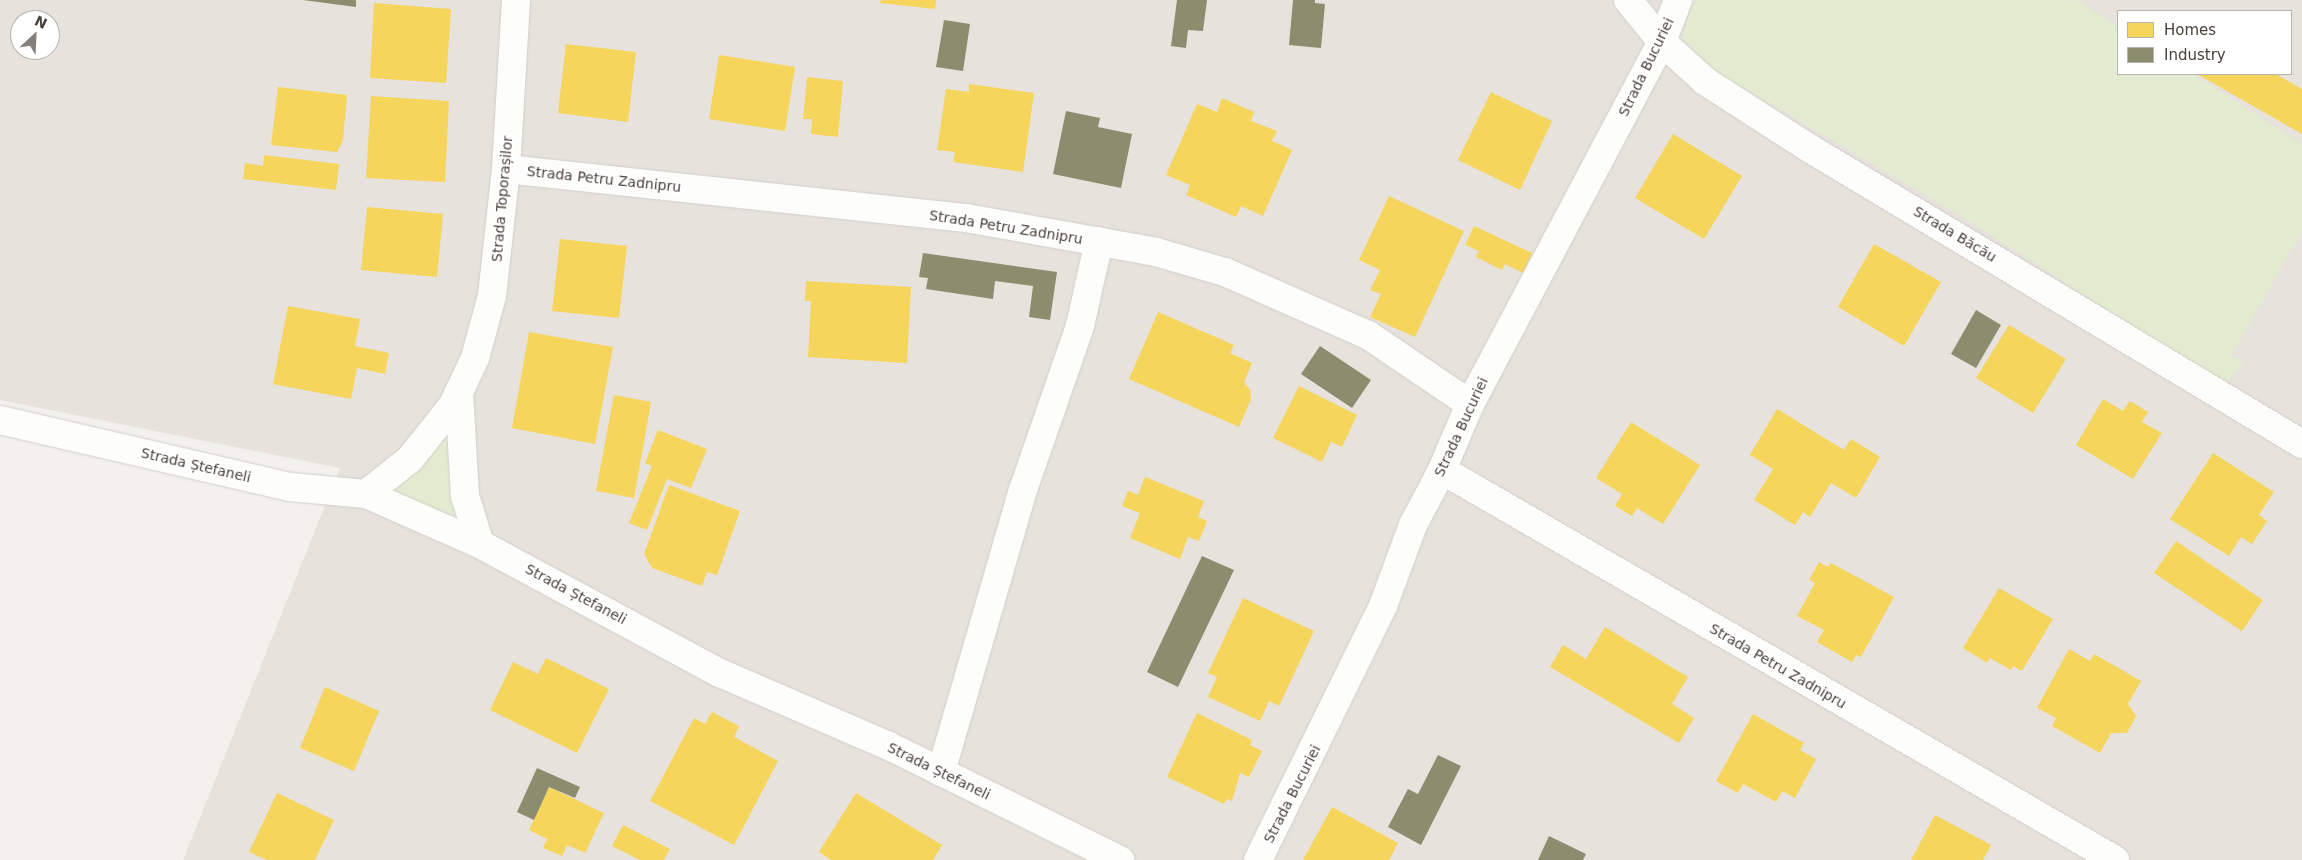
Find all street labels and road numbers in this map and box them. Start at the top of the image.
street label: Strada Bucuriei [1615,15,1677,119]
street label: Strada Toporașilor [488,135,516,263]
street label: Strada Petru Zadnipru [526,163,682,195]
street label: Strada Băcău [1910,203,2000,265]
street label: Strada Petru Zadnipru [928,207,1084,247]
street label: Strada Bucuriei [1431,375,1491,479]
street label: Strada Ștefaneli [139,444,253,486]
street label: Strada Ștefaneli [522,560,630,628]
street label: Strada Petru Zadnipru [1707,620,1849,712]
street label: Strada Ștefaneli [885,739,993,803]
street label: Strada Bucuriei [1260,742,1324,846]

